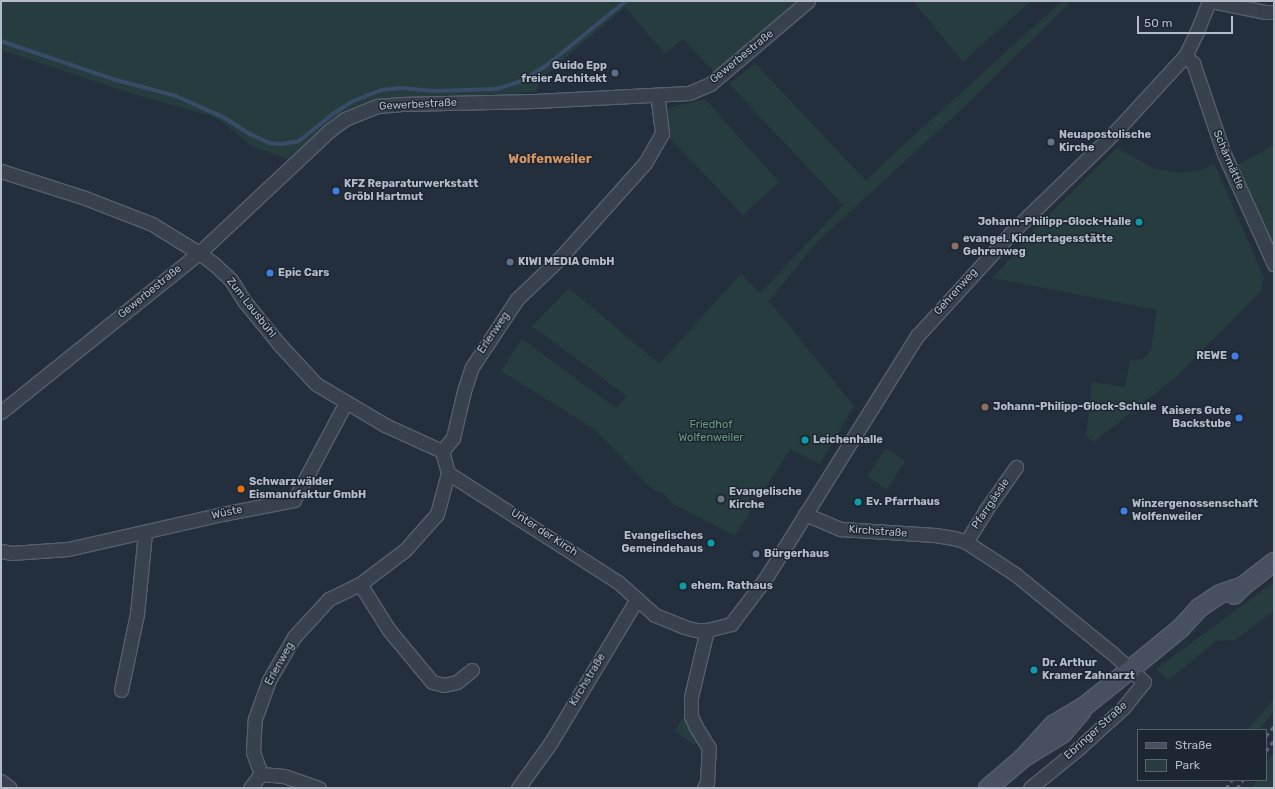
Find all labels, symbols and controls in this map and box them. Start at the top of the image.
scale bar [1139,8,1235,34]
text: 50 m [1144,16,1172,30]
street label: Gewerbestraße [708,27,776,87]
place label: Guido Epp freier Architekt [521,60,607,86]
marker: Guido Epp freier Architekt [610,68,620,78]
street label: Gewerbestraße [379,96,457,114]
street label: Schärmättle [1210,128,1246,192]
place label: Neuapostolische Kirche [1059,129,1151,155]
marker: Neuapostolische Kirche [1046,137,1056,147]
district label: Wolfenweiler [508,151,592,167]
place label: KFZ Reparaturwerkstatt Gröbl Hartmut [344,178,478,204]
marker: KFZ Reparaturwerkstatt Gröbl Hartmut [331,186,341,196]
place label: Johann-Philipp-Glock-Halle [978,215,1131,229]
marker: Johann-Philipp-Glock-Halle [1134,217,1144,227]
place label: evangel. Kindertagesstätte Gehrenweg [963,233,1113,259]
marker: evangel. Kindertagesstätte Gehrenweg [950,241,960,251]
place label: KIWI MEDIA GmbH [518,255,615,269]
marker: KIWI MEDIA GmbH [505,257,515,267]
street label: Gewerbestraße [116,262,184,322]
place label: Epic Cars [278,266,329,280]
street label: Gehrenweg [931,266,981,318]
marker: Epic Cars [265,268,275,278]
street label: Zum Lausbühl [223,275,279,341]
street label: Erlenweg [475,310,513,356]
place label: REWE [1196,349,1227,363]
marker: REWE [1230,351,1240,361]
place label: Johann-Philipp-Glock-Schule [993,400,1156,414]
marker: Johann-Philipp-Glock-Schule [980,402,990,412]
place label: Kaisers Gute Backstube [1161,405,1231,431]
marker: Kaisers Gute Backstube [1234,413,1244,423]
park label: Friedhof Wolfenweiler [679,419,743,445]
place label: Leichenhalle [813,433,883,447]
marker: Leichenhalle [800,435,810,445]
place label: Schwarzwälder Eismanufaktur GmbH [249,476,366,502]
street label: Pfarrgässle [969,476,1013,532]
marker: Schwarzwälder Eismanufaktur GmbH [236,484,246,494]
place label: Evangelische Kirche [729,486,802,512]
marker: Evangelische Kirche [716,494,726,504]
place label: Ev. Pfarrhaus [866,495,940,509]
marker: Ev. Pfarrhaus [853,497,863,507]
place label: Winzergenossenschaft Wolfenweiler [1132,498,1258,524]
street label: Wüste [210,503,244,523]
street label: Unter der Kirch [508,506,580,560]
marker: Winzergenossenschaft Wolfenweiler [1119,506,1129,516]
street label: Kirchstraße [848,523,908,541]
place label: Evangelisches Gemeindehaus [621,530,703,556]
marker: Evangelisches Gemeindehaus [706,538,716,548]
place label: Bürgerhaus [764,547,829,561]
marker: Bürgerhaus [751,549,761,559]
place label: ehem. Rathaus [691,579,773,593]
marker: ehem. Rathaus [678,581,688,591]
street label: Erlenweg [263,640,297,688]
street label: Kirchstraße [567,651,609,709]
place label: Dr. Arthur Kramer Zahnarzt [1042,657,1135,683]
marker: Dr. Arthur Kramer Zahnarzt [1029,665,1039,675]
street label: Ebringer Straße [1062,699,1130,763]
legend [1137,729,1267,781]
text: Straße [1175,738,1212,752]
text: Park [1175,758,1200,772]

